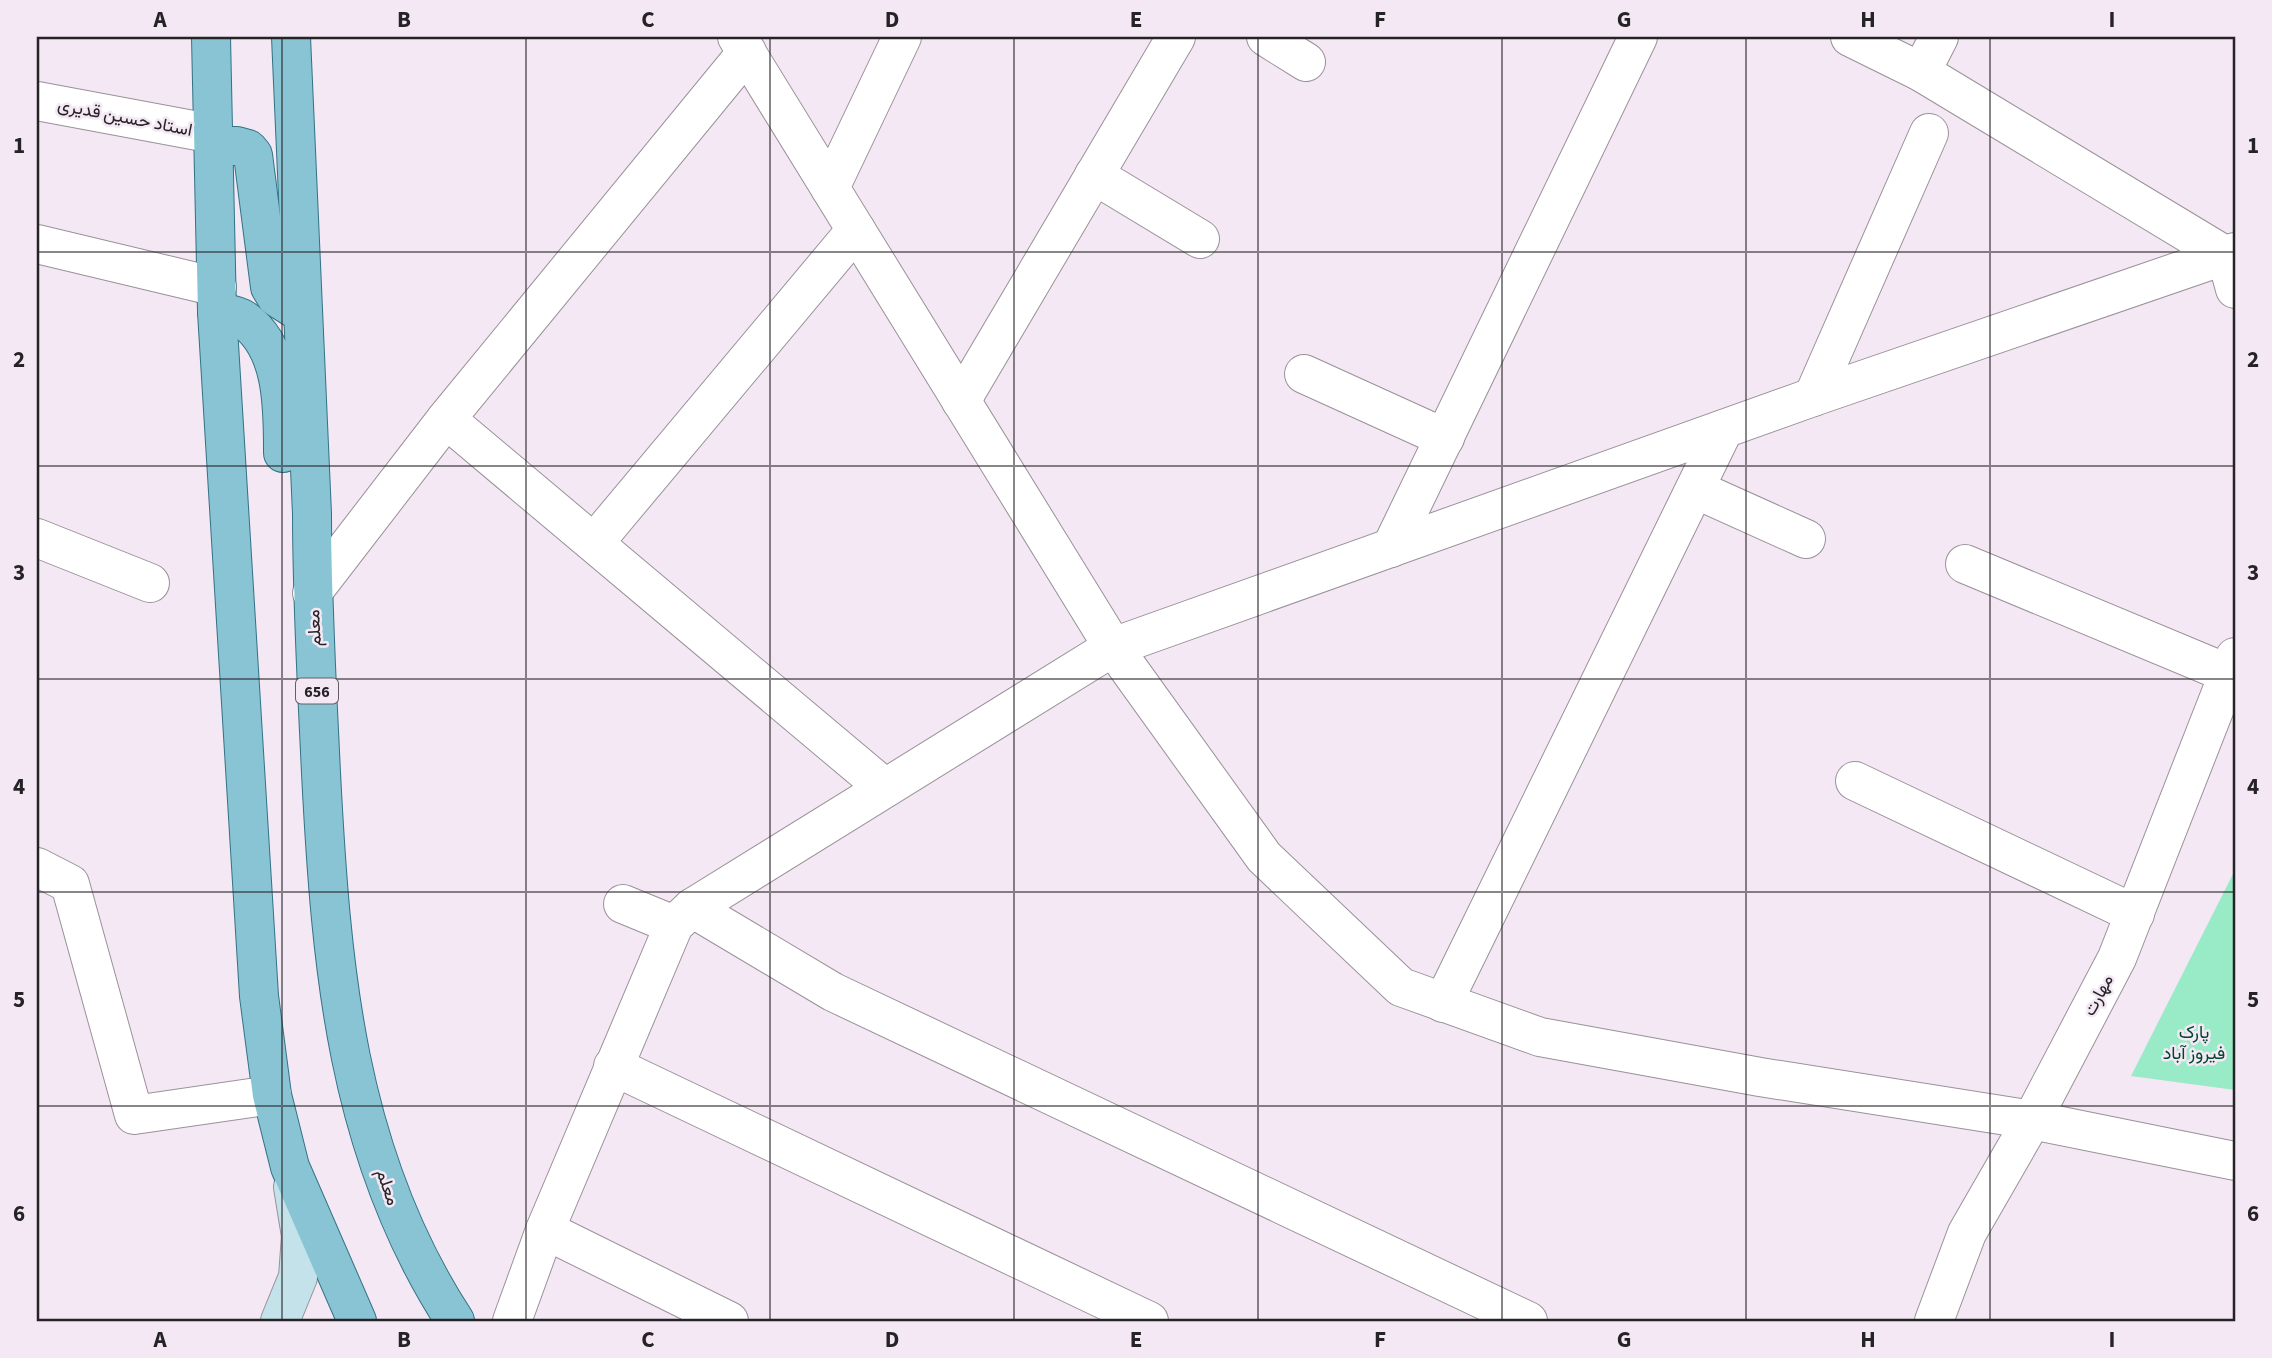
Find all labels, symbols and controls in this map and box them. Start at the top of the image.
text: A [152,3,167,36]
text: B [397,3,411,36]
text: C [641,3,655,36]
text: D [885,3,899,36]
text: E [1130,3,1142,36]
text: F [1374,3,1386,36]
text: G [1617,3,1631,36]
text: H [1860,3,1876,36]
text: I [2109,3,2115,36]
street label: استاد حسین قدیری [55,92,194,143]
text: 1 [13,129,25,162]
text: 1 [2247,129,2259,162]
text: 2 [13,343,25,376]
text: 2 [2247,343,2259,376]
text: 3 [13,556,25,589]
text: 3 [2247,556,2259,589]
street label: معلم [301,609,328,647]
road number: 656 [296,678,338,704]
text: 4 [13,770,25,803]
text: 4 [2247,770,2259,803]
street label: مهارت [2077,970,2120,1020]
text: 5 [13,983,25,1016]
text: 5 [2247,983,2259,1016]
park label: پارک فیروز آباد [2163,1020,2225,1066]
street label: معلم [370,1166,405,1209]
text: 6 [13,1197,25,1230]
text: 6 [2247,1197,2259,1230]
text: A [152,1323,167,1356]
text: B [397,1323,411,1356]
text: C [641,1323,655,1356]
text: D [885,1323,899,1356]
text: E [1130,1323,1142,1356]
text: F [1374,1323,1386,1356]
text: G [1617,1323,1631,1356]
text: H [1860,1323,1876,1356]
text: I [2109,1323,2115,1356]

